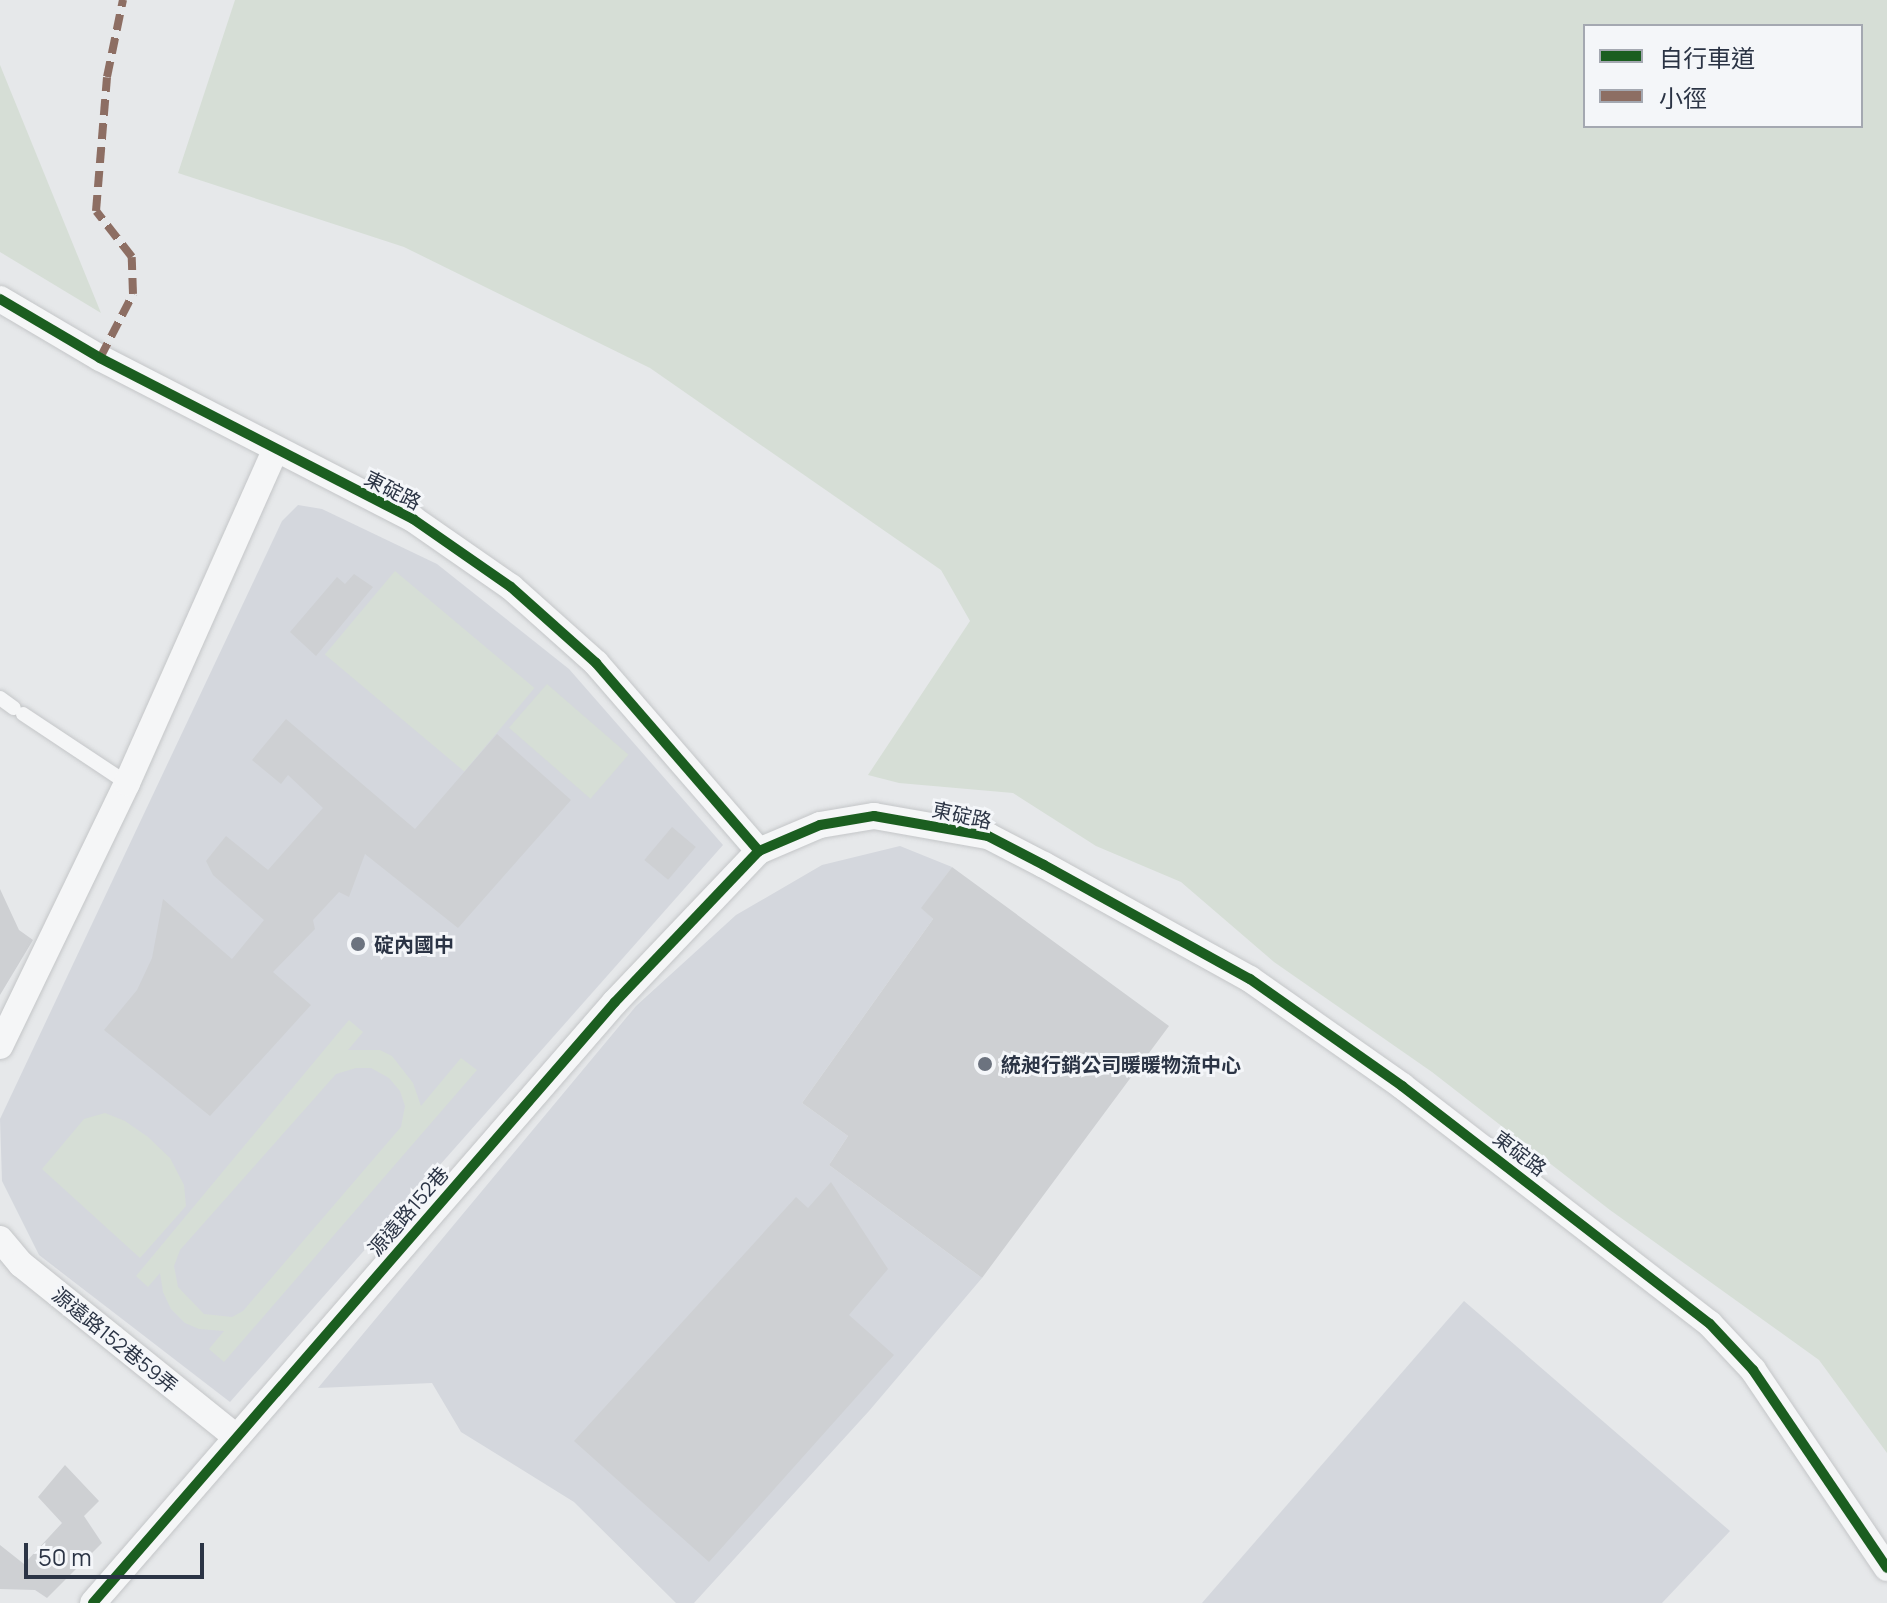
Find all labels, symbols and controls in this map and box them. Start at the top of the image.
legend [1583,24,1863,128]
text: 自行車道 [1659,41,1755,74]
text: 小徑 [1659,81,1707,114]
street label: 東碇路 [361,466,425,514]
street label: 東碇路 [930,797,994,833]
place label: 碇內國中 [374,932,454,956]
marker: 碇內國中 [349,935,367,953]
place label: 統昶行銷公司暖暖物流中心 [1001,1052,1241,1076]
marker: 統昶行銷公司暖暖物流中心 [976,1055,994,1073]
street label: 東碇路 [1489,1125,1551,1181]
street label: 源遠路152巷 [363,1162,453,1260]
street label: 源遠路152巷59弄 [48,1282,182,1398]
scale bar [28,1527,208,1577]
text: 50 m [38,1540,92,1573]

